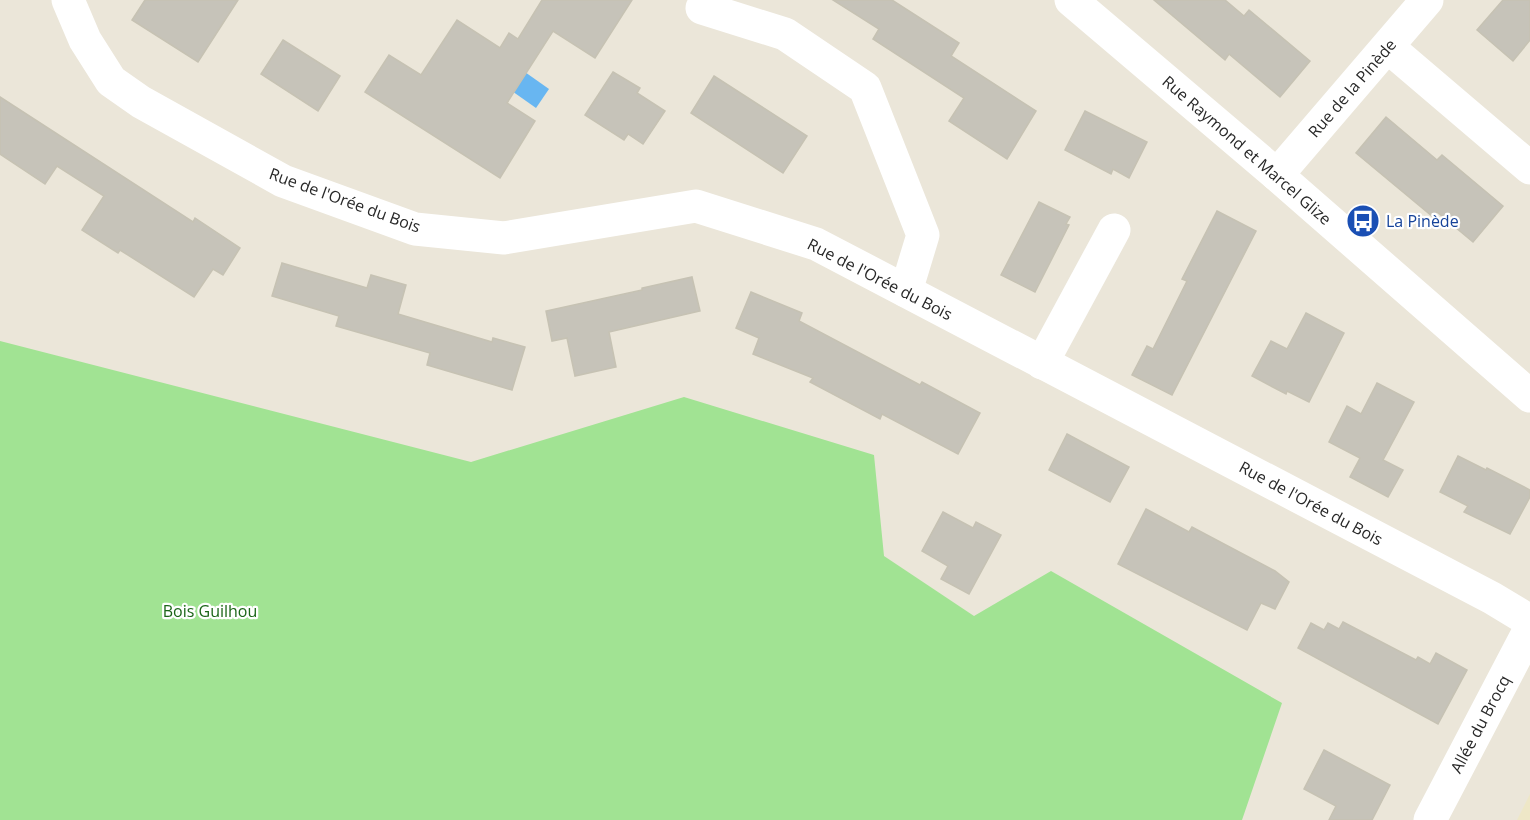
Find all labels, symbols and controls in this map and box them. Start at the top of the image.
street label: Rue de la Pinède [1303,34,1401,142]
street label: Rue Raymond et Marcel Glize [1158,70,1336,230]
street label: Rue de l'Orée du Bois [266,162,424,238]
bus stop icon: La Pinède [1345,203,1381,239]
place label: La Pinède [1386,210,1459,232]
street label: Rue de l'Orée du Bois [804,233,956,325]
street label: Rue de l'Orée du Bois [1235,456,1387,550]
park label: Bois Guilhou [163,600,257,622]
street label: Allée du Brocq [1445,671,1515,777]

